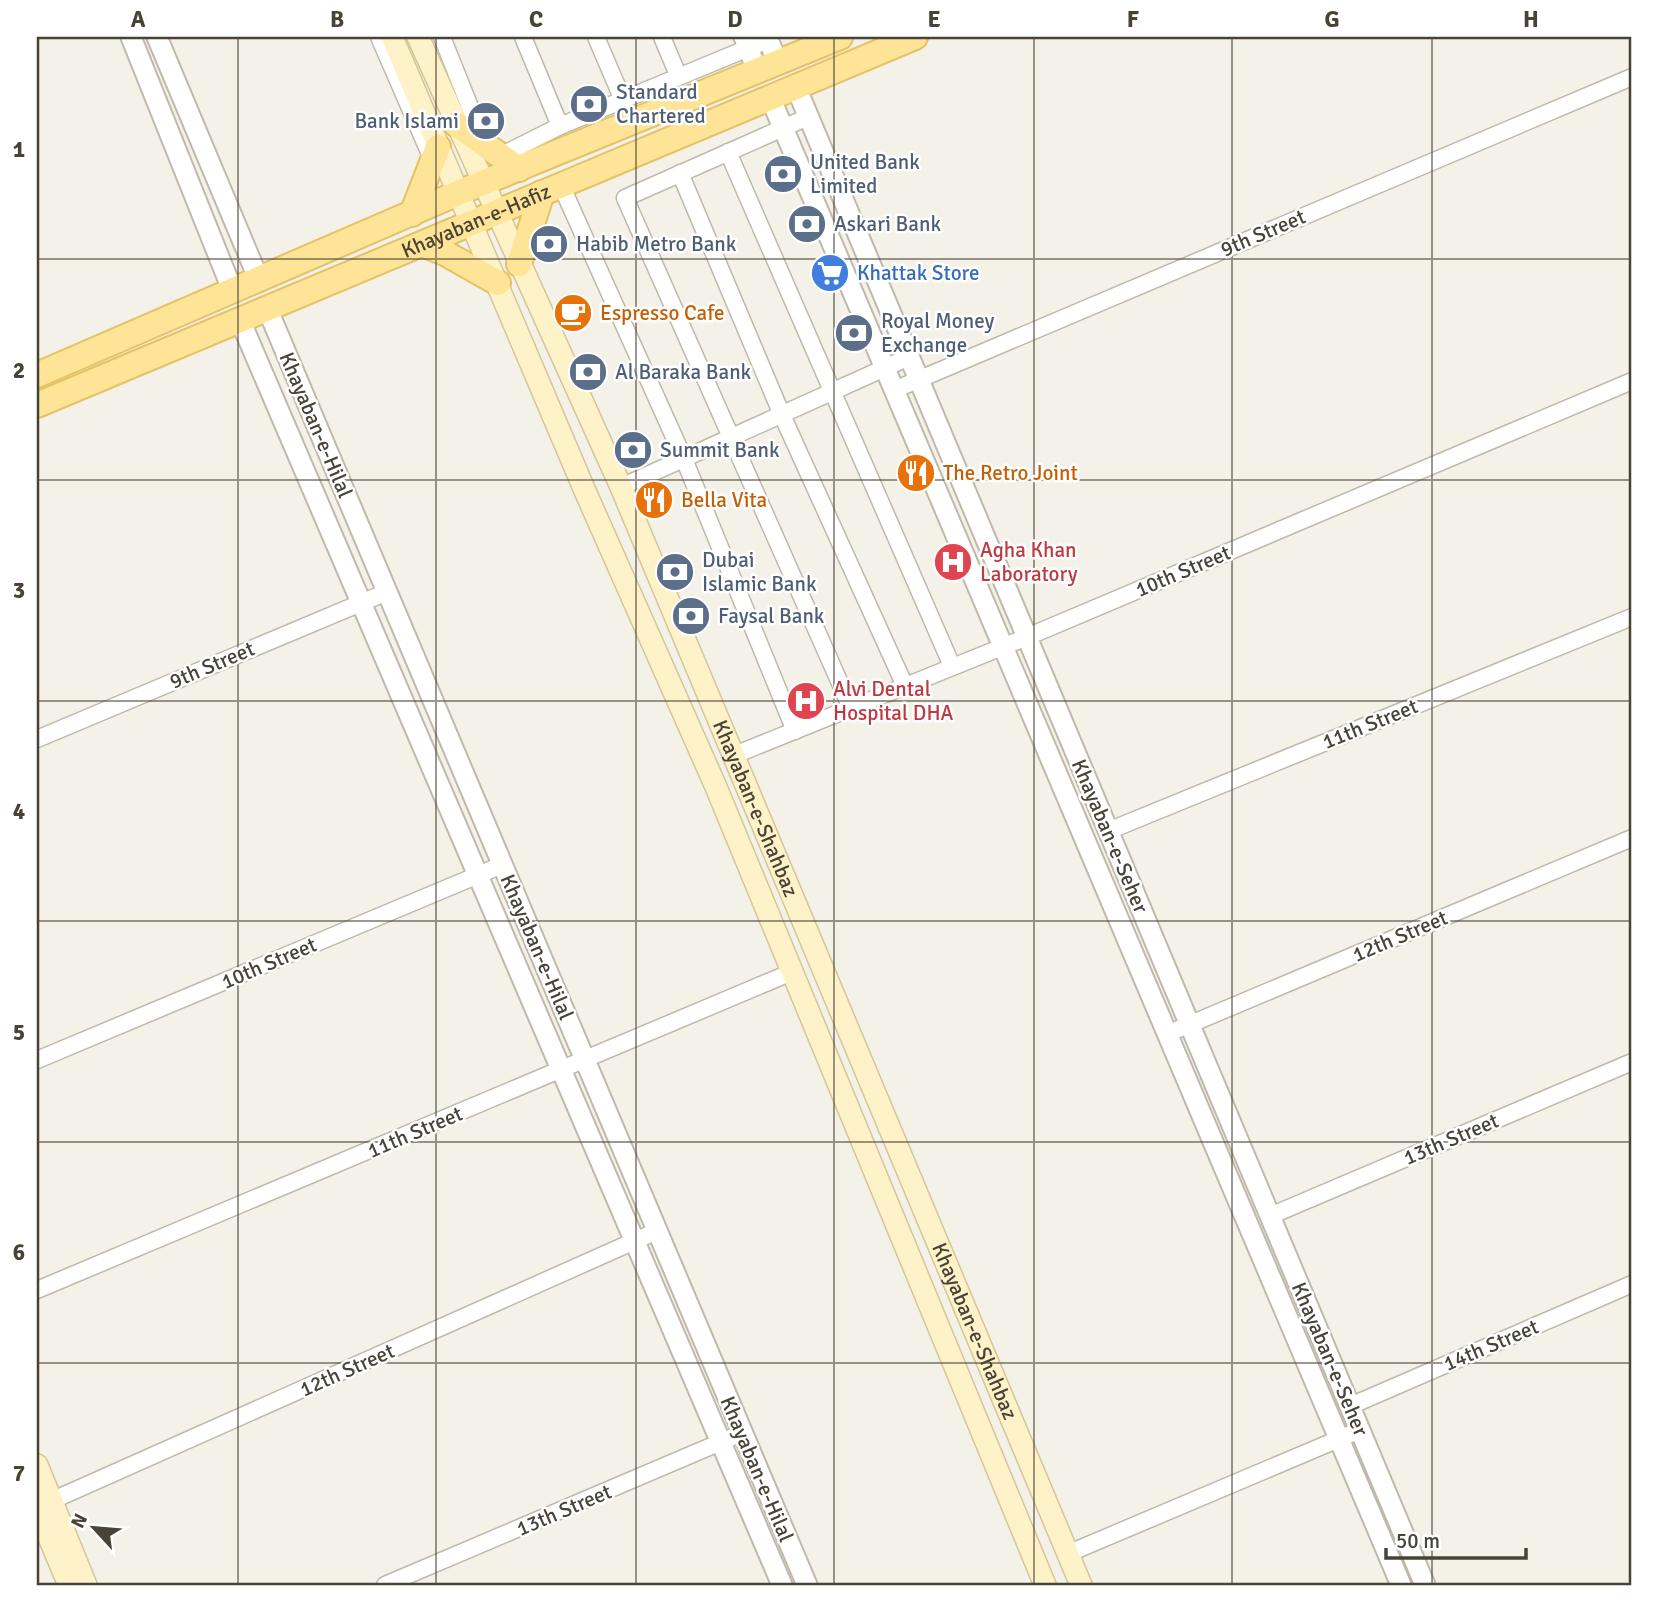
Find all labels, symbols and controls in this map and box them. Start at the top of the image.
text: A [131,5,146,34]
text: B [330,5,344,34]
text: C [529,5,543,34]
text: D [727,5,743,34]
text: E [927,5,941,34]
text: F [1127,5,1139,34]
text: G [1324,5,1340,34]
text: H [1523,5,1539,34]
place label: Standard Chartered [616,79,706,129]
bank icon: Standard Chartered [568,83,610,125]
bank icon: Bank Islami [465,100,507,142]
place label: Bank Islami [354,108,459,134]
text: 1 [13,135,25,164]
place label: United Bank Limited [810,149,920,199]
bank icon: United Bank Limited [762,153,804,195]
street label: Khayaban-e-Hafiz [397,178,555,264]
bank icon: Askari Bank [786,203,828,245]
street label: 9th Street [1217,204,1309,262]
place label: Askari Bank [834,211,941,237]
bank icon: Habib Metro Bank [528,223,570,265]
place label: Habib Metro Bank [576,231,737,257]
supermarket icon: Khattak Store [809,252,851,294]
place label: Khattak Store [857,260,979,286]
cafe icon: Espresso Cafe [552,292,594,334]
place label: Espresso Cafe [600,300,725,326]
place label: Royal Money Exchange [881,308,994,358]
bank icon: Royal Money Exchange [833,312,875,354]
street label: Khayaban-e-Hilal [274,348,358,502]
bank icon: Al Baraka Bank [567,351,609,393]
text: 2 [13,356,25,385]
place label: Al Baraka Bank [615,359,752,385]
bank icon: Summit Bank [612,429,654,471]
place label: Summit Bank [660,437,780,463]
restaurant icon: The Retro Joint [895,452,937,494]
place label: The Retro Joint [943,460,1078,486]
restaurant icon: Bella Vita [633,479,675,521]
place label: Bella Vita [681,487,767,513]
place label: Agha Khan Laboratory [980,537,1078,587]
street label: 10th Street [1132,539,1234,603]
hospital icon: Agha Khan Laboratory [932,541,974,583]
place label: Dubai Islamic Bank [702,547,817,597]
bank icon: Dubai Islamic Bank [654,551,696,593]
text: 3 [13,576,25,605]
bank icon: Faysal Bank [670,595,712,637]
place label: Faysal Bank [718,603,825,629]
street label: 9th Street [166,636,258,694]
place label: Alvi Dental Hospital DHA [833,676,954,726]
hospital icon: Alvi Dental Hospital DHA [785,680,827,722]
street label: 11th Street [1318,693,1422,755]
street label: Khayaban-e-Shahbaz [707,716,804,901]
street label: Khayaban-e-Seher [1066,755,1154,917]
text: 4 [13,797,25,826]
street label: Khayaban-e-Hilal [495,870,579,1024]
street label: 12th Street [1349,904,1451,968]
street label: 10th Street [218,931,320,995]
text: 5 [13,1018,25,1047]
street label: 11th Street [364,1100,466,1164]
street label: 13th Street [1400,1107,1502,1171]
text: 6 [13,1238,25,1267]
street label: Khayaban-e-Shahbaz [926,1239,1023,1424]
street label: Khayaban-e-Seher [1286,1278,1374,1440]
street label: 14th Street [1440,1313,1542,1377]
street label: 12th Street [296,1338,398,1402]
street label: Khayaban-e-Hilal [715,1392,799,1546]
text: 7 [13,1459,25,1488]
street label: 13th Street [513,1478,615,1542]
north arrow [60,1492,130,1562]
text: N [66,1510,93,1532]
scale bar [1386,1517,1526,1561]
text: 50 m [1396,1528,1440,1554]

